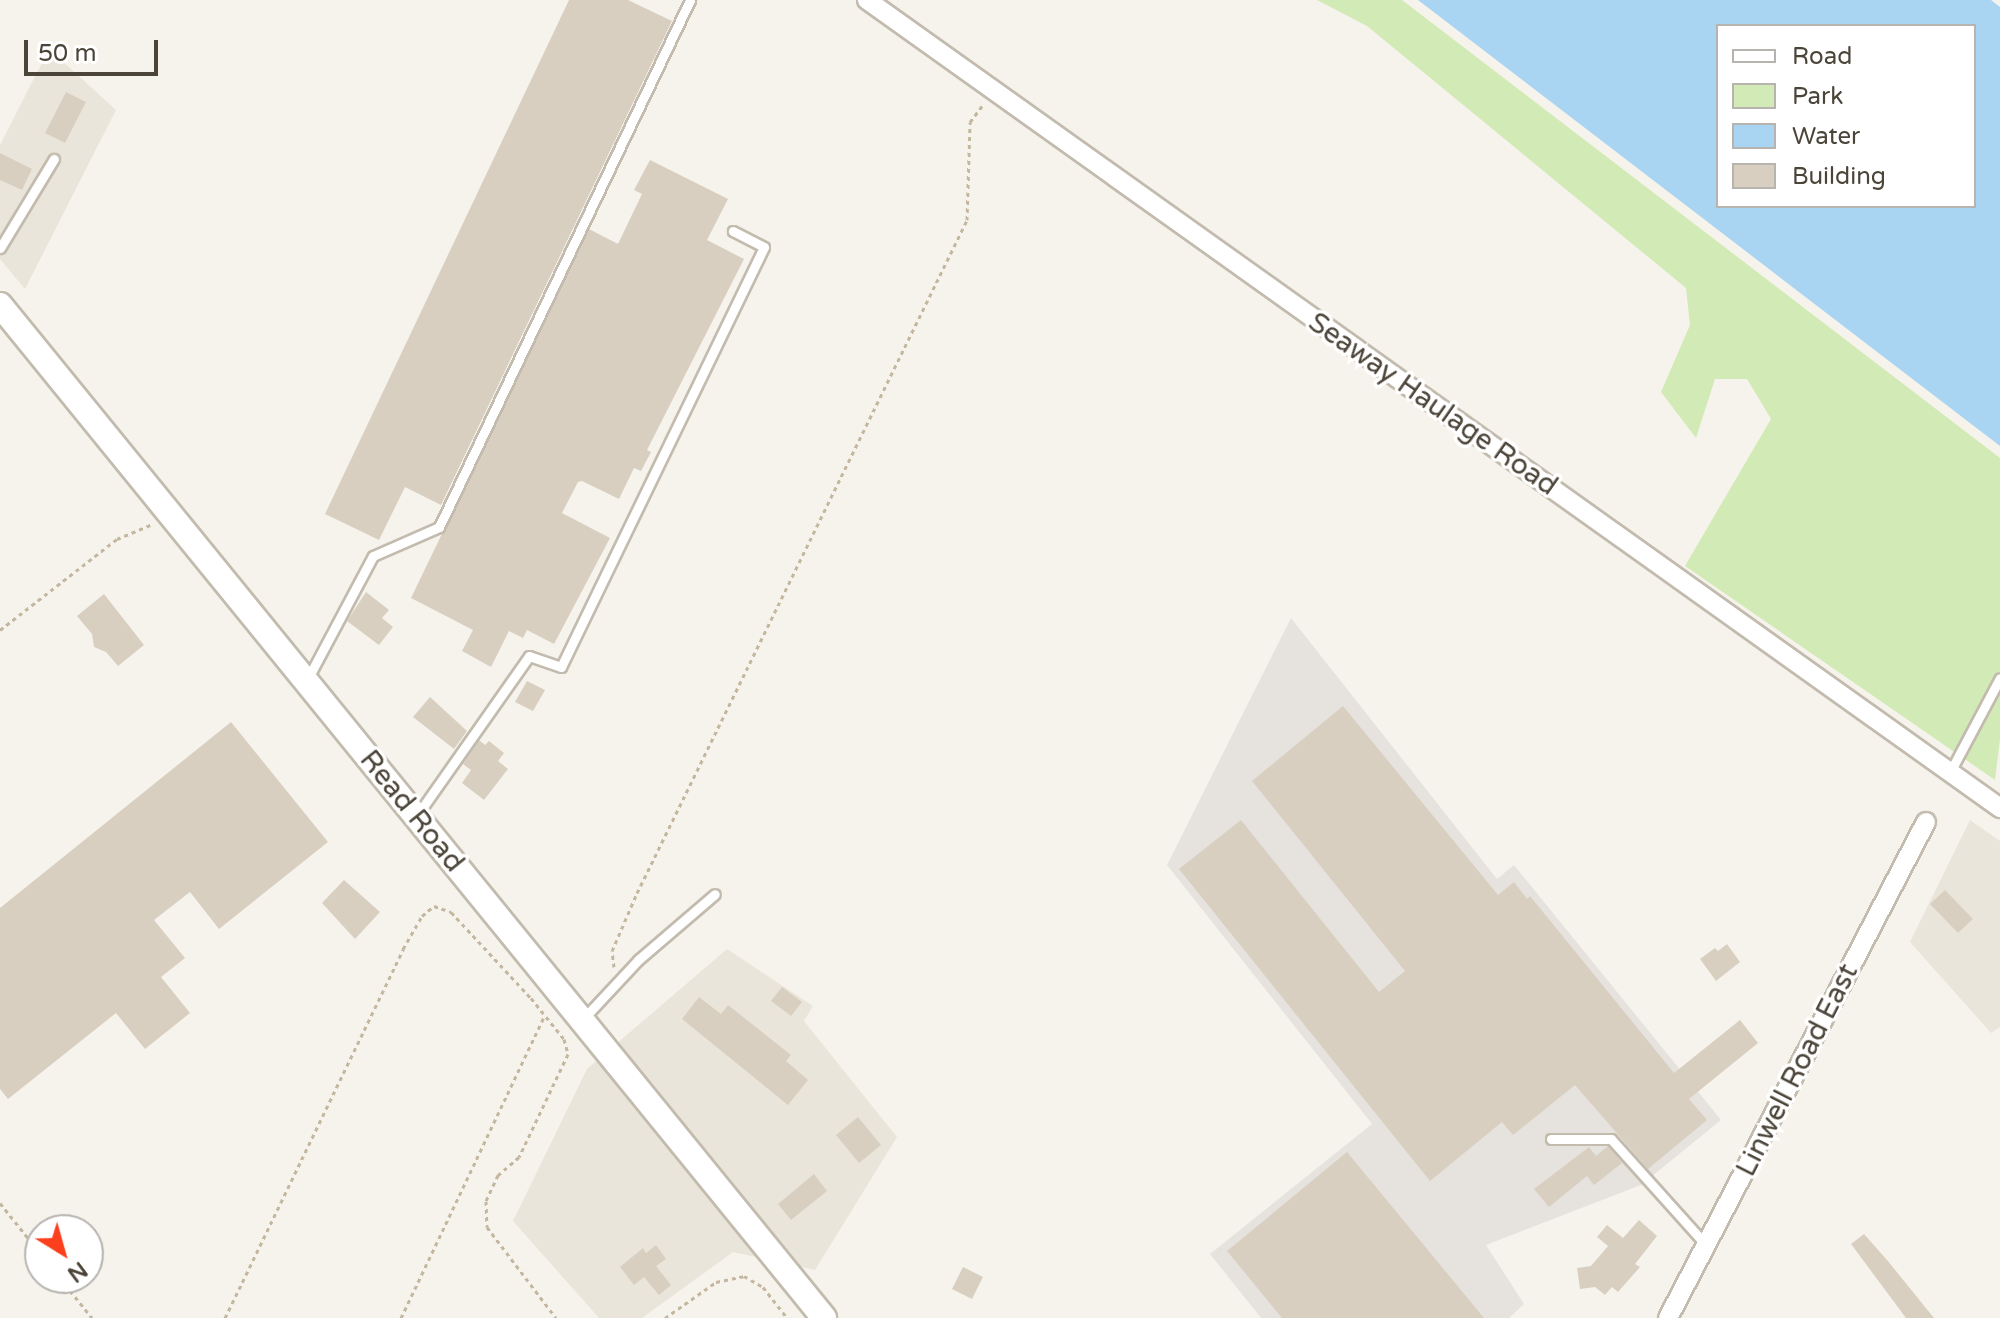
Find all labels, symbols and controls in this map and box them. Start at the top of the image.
scale bar [28,24,162,74]
legend [1716,24,1976,208]
text: 50 m [38,39,96,68]
text: Road [1792,42,1852,71]
text: Park [1792,82,1843,111]
text: Water [1792,122,1860,151]
text: Building [1792,162,1886,191]
street label: Seaway Haulage Road [1302,305,1564,503]
street label: Read Road [353,743,471,879]
street label: Linwell Road East [1729,958,1865,1182]
north arrow [24,1214,104,1294]
text: N [62,1256,92,1287]

